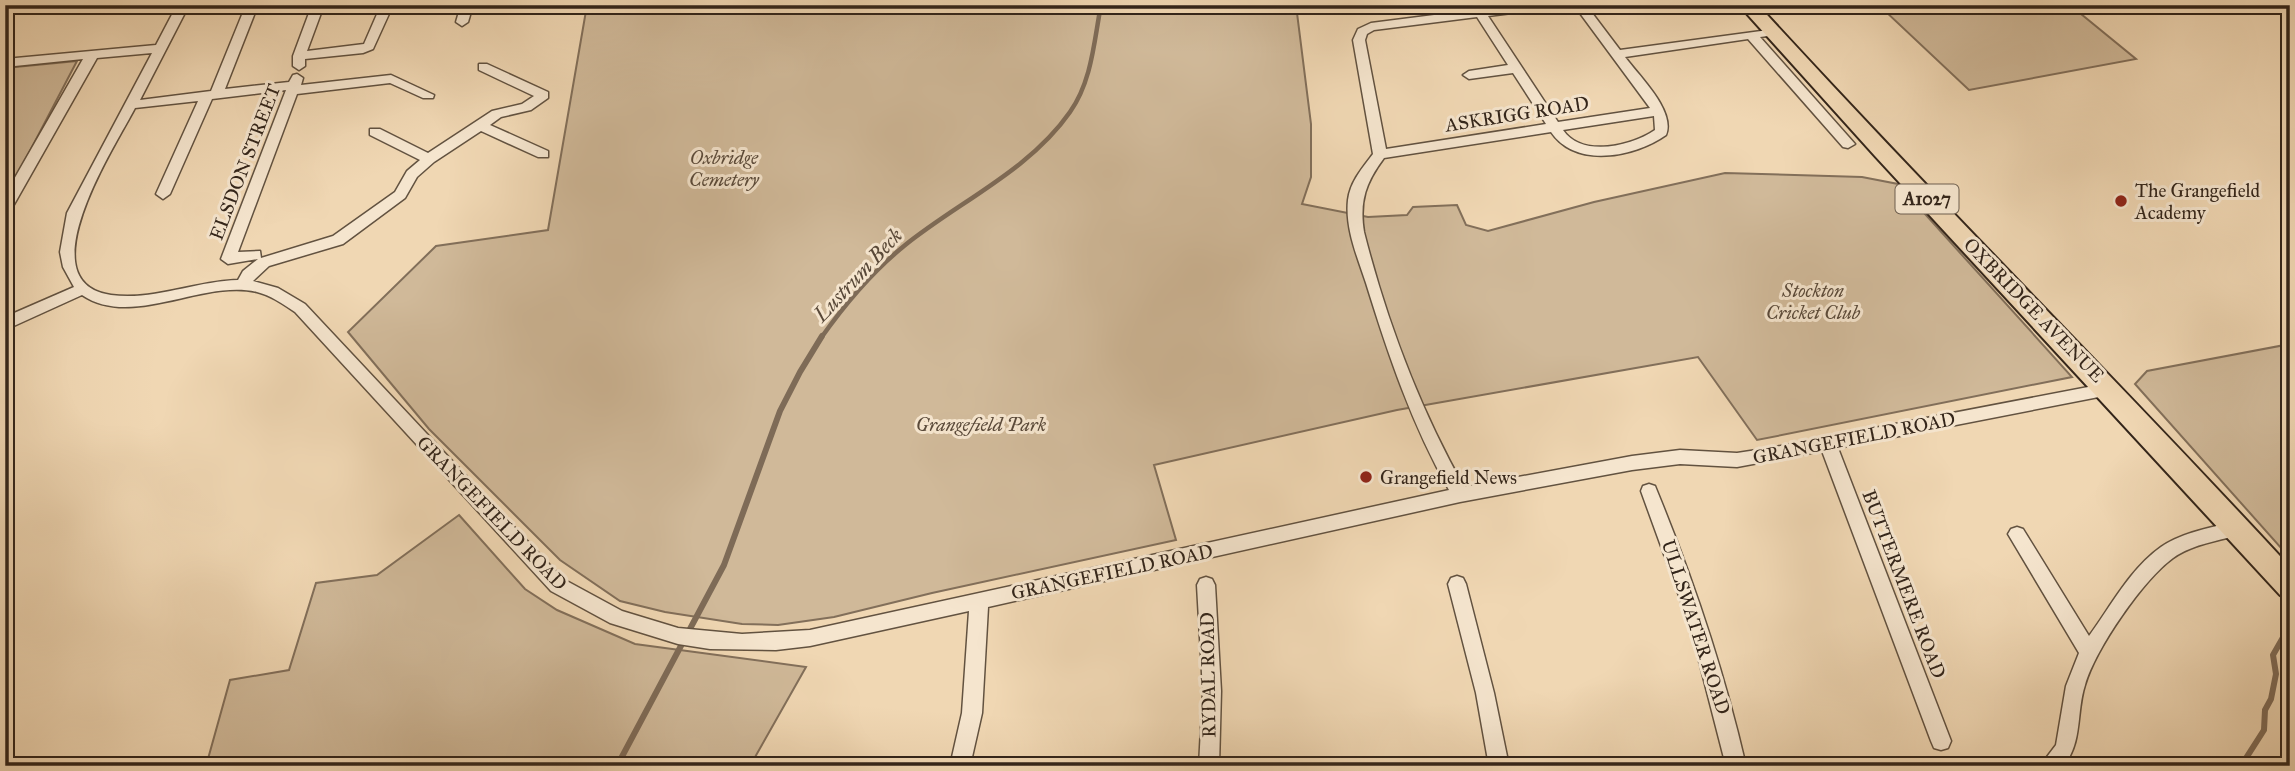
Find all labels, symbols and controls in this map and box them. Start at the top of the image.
street label: ELSDON STREET [205,81,285,243]
street label: ASKRIGG ROAD [1442,91,1591,137]
park label: Oxbridge Cemetery [689,146,760,191]
place label: The Grangefield Academy [2134,179,2261,224]
road number: A1027 [1896,184,1958,214]
marker: The Grangefield Academy [2113,193,2129,209]
water label: Lustrum Beck [807,222,908,328]
street label: OXBRIDGE AVENUE [1959,233,2109,387]
park label: Stockton Cricket Club [1766,279,1861,324]
street label: GRANGEFIELD ROAD [1751,407,1957,469]
park label: Grangefield Park [916,413,1047,436]
street label: GRANGEFIELD ROAD [412,431,572,595]
place label: Grangefield News [1380,466,1517,490]
marker: Grangefield News [1358,469,1374,485]
street label: BUTTERMERE ROAD [1857,487,1951,681]
street label: ULLSWATER ROAD [1657,537,1735,717]
street label: GRANGEFIELD ROAD [1009,539,1215,605]
street label: RYDAL ROAD [1195,612,1221,738]

